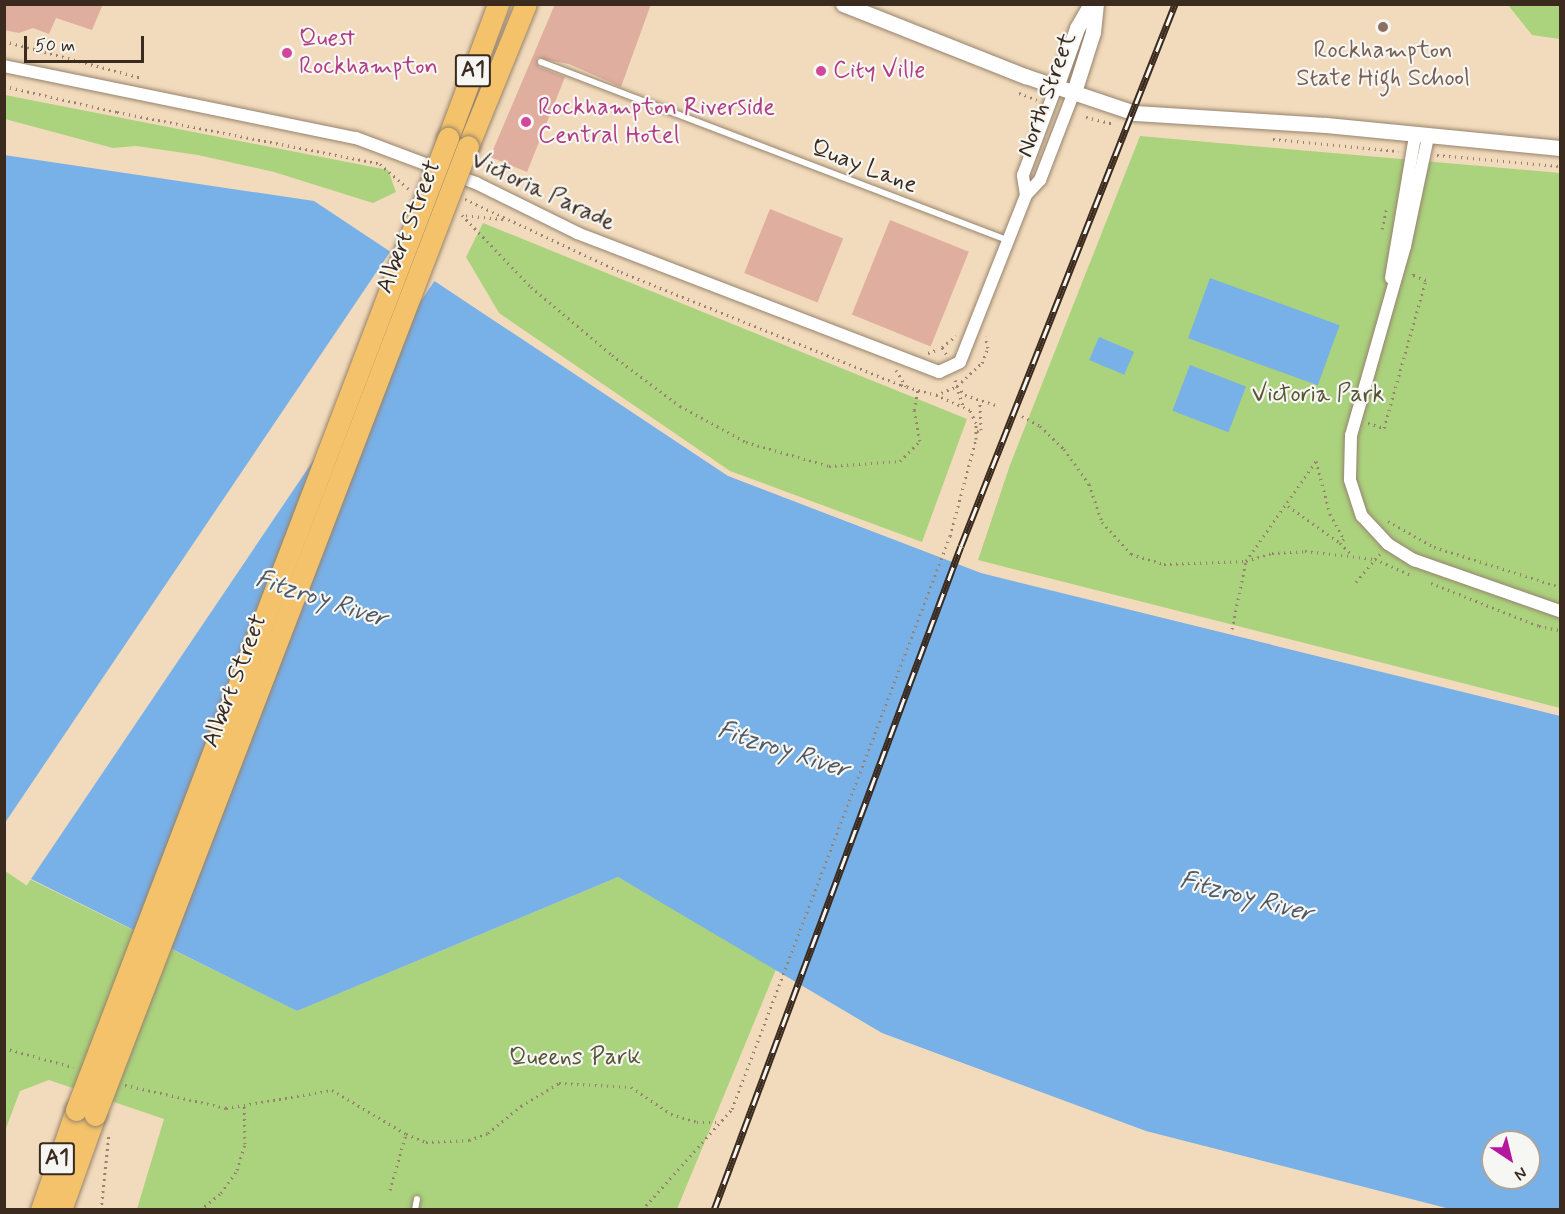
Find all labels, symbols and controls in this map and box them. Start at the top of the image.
marker: Rockhampton State High School [1376,20,1390,34]
scale bar [27,24,147,62]
place label: Quest Rockhampton [299,25,438,81]
street label: North Street [1011,29,1083,161]
text: 50 m [35,34,75,58]
place label: Rockhampton State High School [1296,37,1470,93]
marker: Quest Rockhampton [280,46,294,60]
road number: A1 [454,52,492,90]
place label: City Ville [833,57,925,85]
marker: City Ville [814,64,828,78]
place label: Rockhampton Riverside Central Hotel [538,94,777,150]
marker: Rockhampton Riverside Central Hotel [519,115,533,129]
street label: Quay Lane [807,134,921,200]
street label: Victoria Parade [466,146,620,238]
street label: Albert Street [371,157,447,297]
park label: Victoria Park [1252,381,1384,409]
water label: Fitzroy River [250,564,392,636]
street label: Albert Street [197,611,273,751]
water label: Fitzroy River [712,715,854,787]
water label: Fitzroy River [1174,865,1318,931]
park label: Queens Park [511,1044,639,1072]
north arrow [1481,1130,1541,1190]
road number: A1 [38,1140,76,1178]
text: N [1510,1162,1531,1185]

